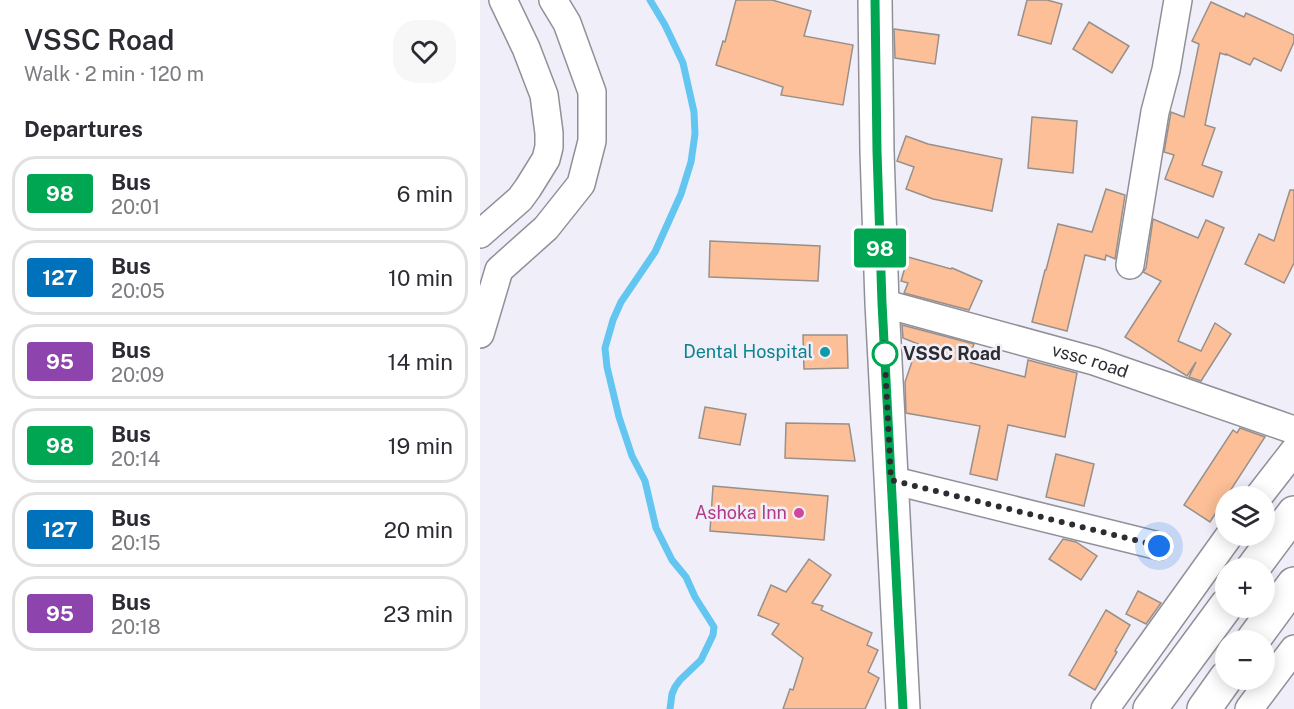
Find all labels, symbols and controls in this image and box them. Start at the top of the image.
button: heart [393,20,456,83]
text: VSSC Road [24,23,174,56]
text: Walk · 2 min · 120 m [24,62,204,86]
text: Departures [24,116,143,142]
text: Bus [111,169,151,195]
text: 98 [46,181,74,206]
text: 6 min [397,181,453,207]
text: 20:01 [111,195,160,219]
line badge: 98 [853,228,907,268]
text: 98 [866,236,894,261]
text: Bus [111,253,151,279]
text: 127 [42,265,78,290]
text: 10 min [388,265,453,291]
text: 20:05 [111,279,165,303]
text: Bus [111,337,151,363]
street label: vssc road [1050,339,1131,382]
place label: Dental Hospital [683,341,813,362]
marker: VSSC Road [872,341,898,367]
place label: VSSC Road [903,343,1001,364]
marker: Dental Hospital [818,345,832,359]
text: 95 [46,349,74,374]
text: 14 min [388,349,453,375]
text: 20:09 [111,363,164,387]
text: Bus [111,421,151,447]
text: 98 [46,433,74,458]
text: 19 min [388,433,453,459]
text: 20:14 [111,447,160,471]
map controls [1215,486,1275,690]
button: layers [1215,486,1275,546]
place label: Ashoka Inn [695,502,787,523]
text: Bus [111,505,151,531]
marker: Ashoka Inn [792,506,806,520]
text: 127 [42,517,78,542]
text: 20 min [384,517,453,543]
text: 20:15 [111,531,161,555]
your location [1144,531,1174,561]
button: + [1215,558,1275,618]
text: Bus [111,589,151,615]
text: 95 [46,601,74,626]
text: 23 min [383,601,453,627]
text: 20:18 [111,615,161,639]
button: − [1215,630,1275,690]

